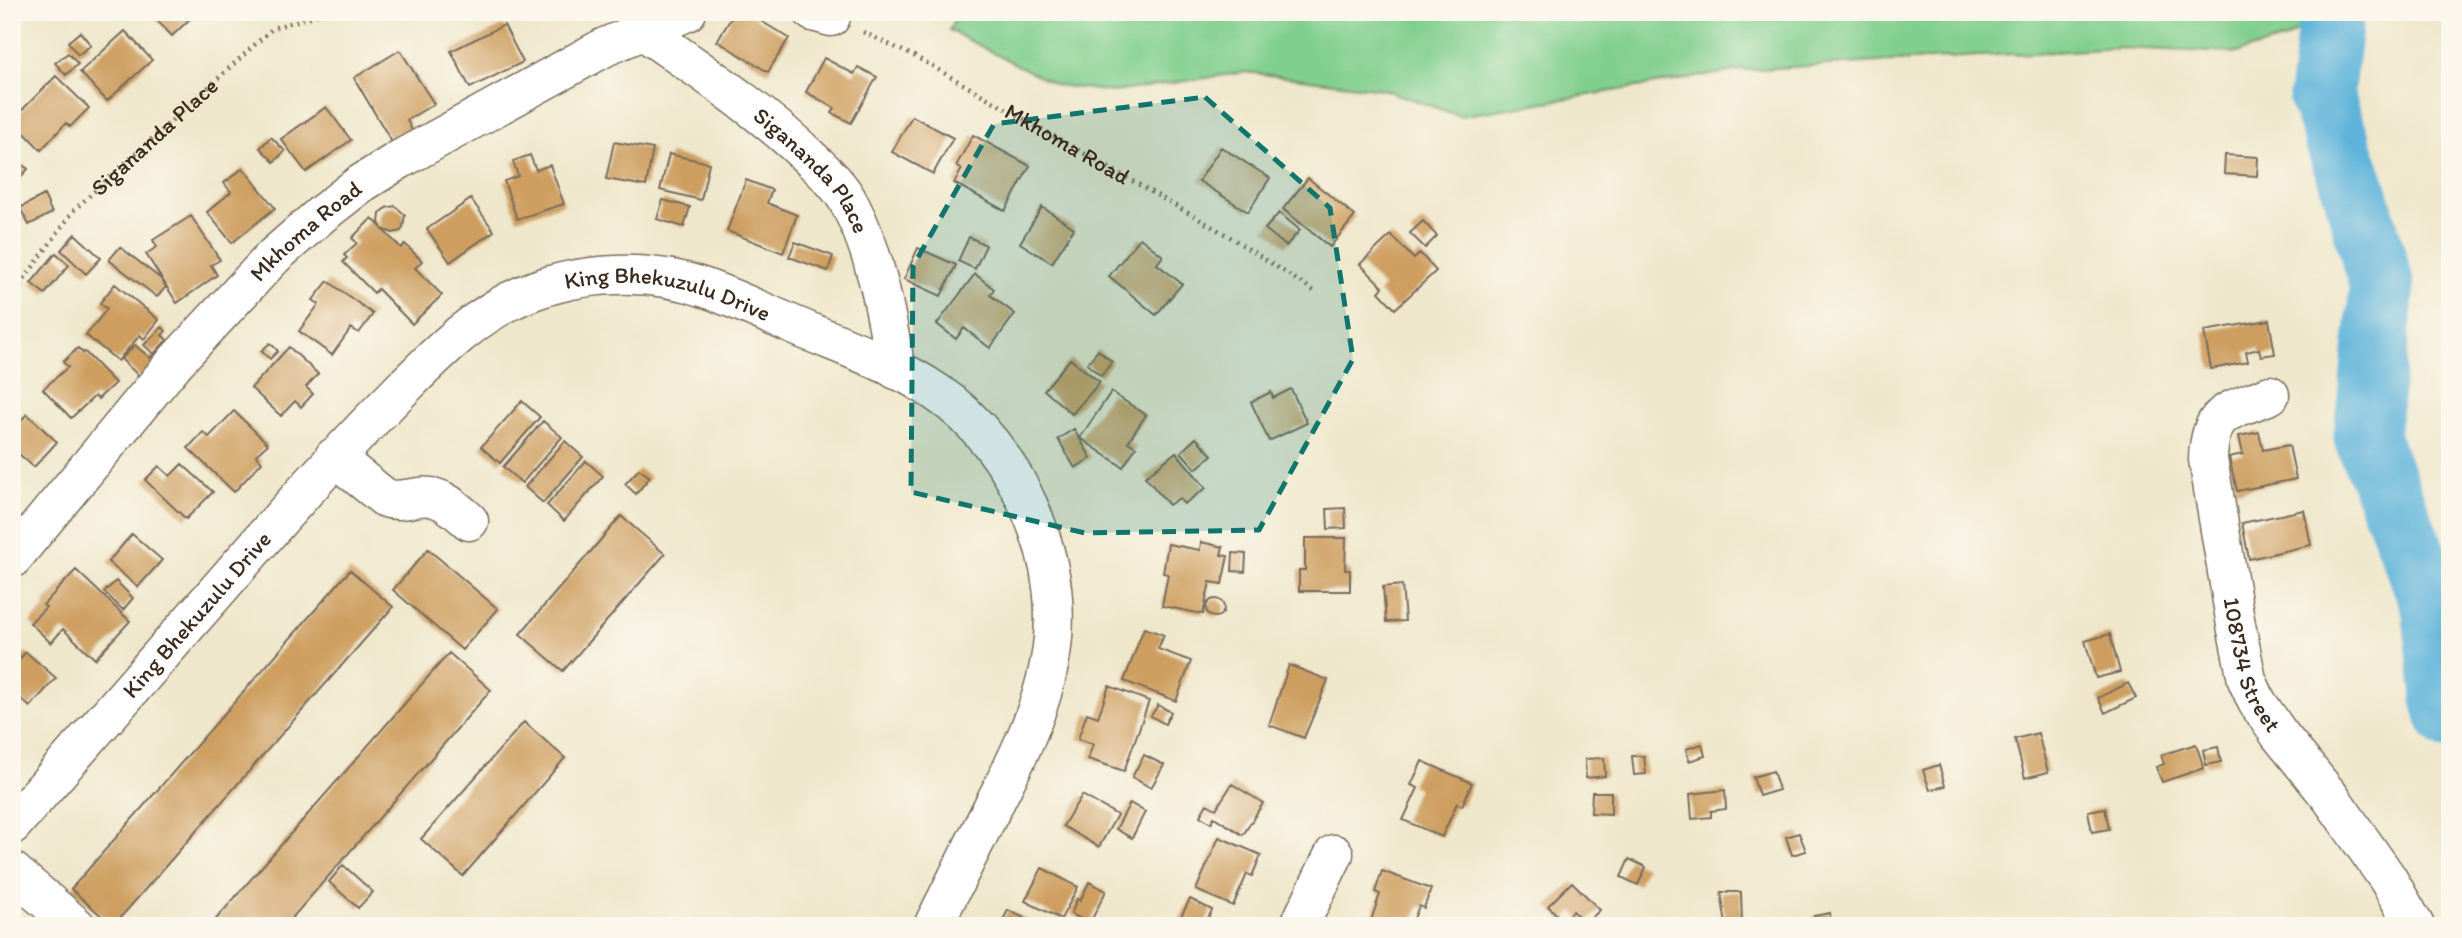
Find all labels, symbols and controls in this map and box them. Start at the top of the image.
street label: Sigananda Place [85,71,224,201]
street label: Mkhoma Road [1000,97,1135,191]
street label: Sigananda Place [748,101,875,237]
street label: Mkhoma Road [244,174,367,287]
street label: King Bhekuzulu Drive [562,261,775,327]
street label: King Bhekuzulu Drive [116,525,277,704]
street label: 108734 Street [2218,595,2287,737]

